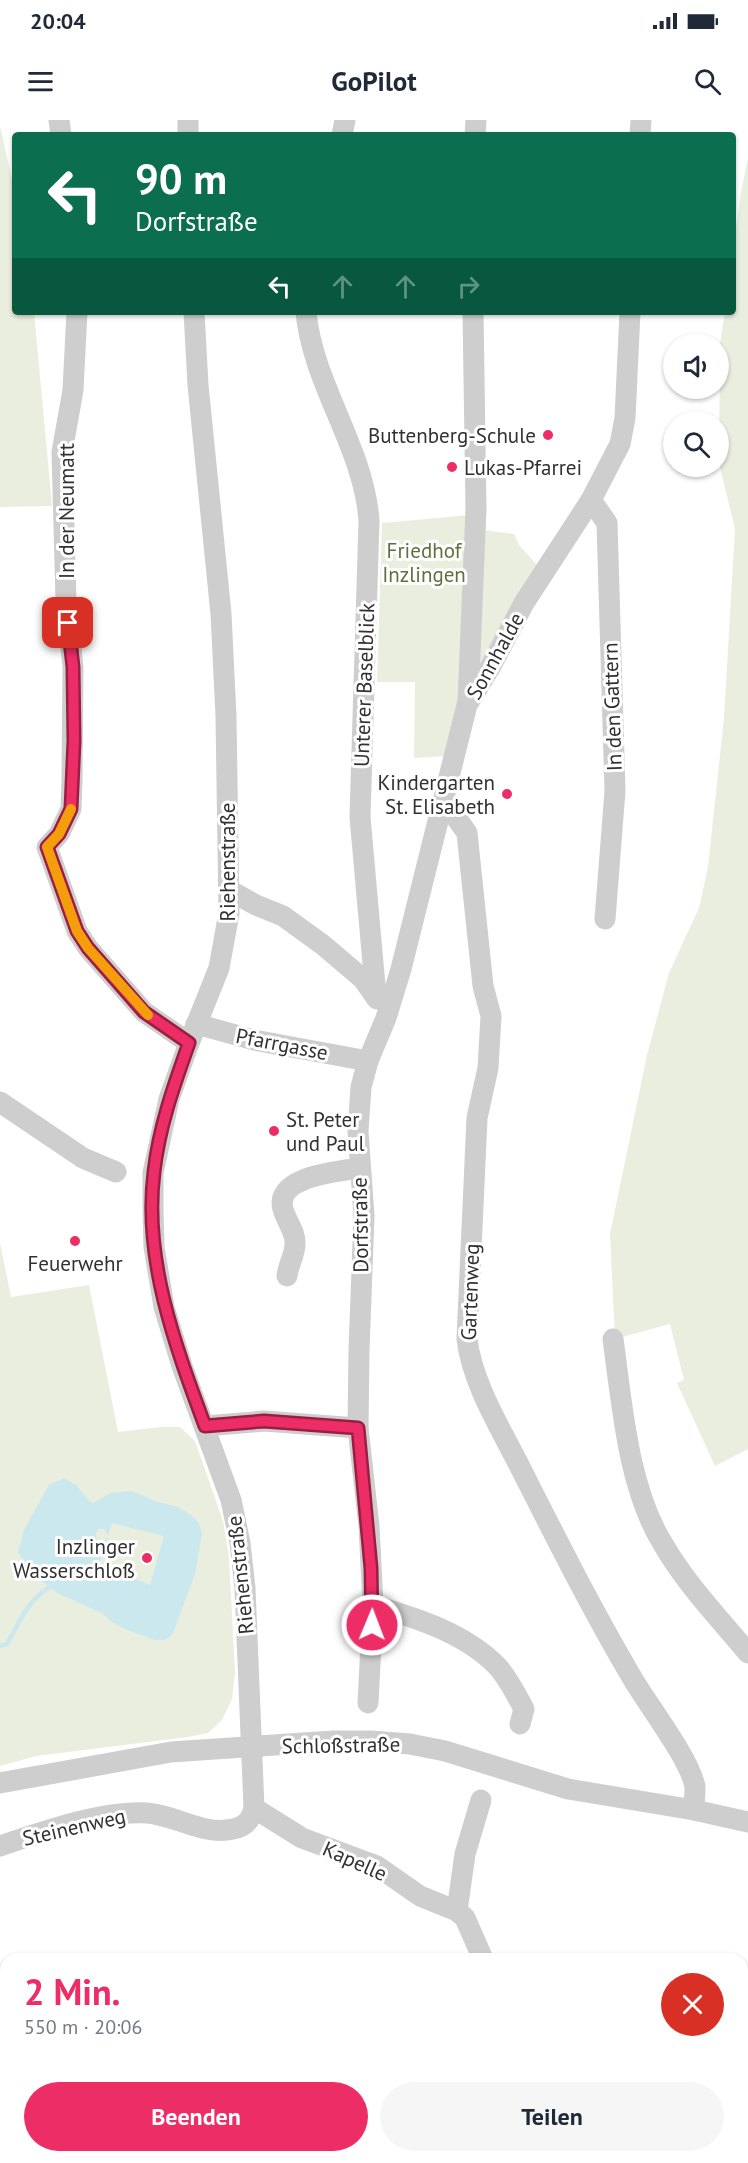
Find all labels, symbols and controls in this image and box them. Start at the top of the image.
text: 20:04 [30,7,86,35]
text: GoPilot [331,64,417,98]
icon: menu [24,65,57,98]
icon: search [691,65,724,98]
text: 90 m [135,151,227,206]
icon: left [36,156,114,234]
text: Dorfstraße [135,204,258,238]
icon: left [263,270,296,303]
icon: ahead [326,270,359,303]
icon: ahead [389,270,422,303]
icon: right [452,270,485,303]
map controls [663,333,729,477]
button: sound [663,333,729,399]
button: search [663,411,729,477]
place label: Buttenberg-Schule [368,422,536,449]
marker: Buttenberg-Schule [541,428,555,442]
street label: In der Neumatt [53,443,80,579]
place label: Lukas-Pfarrei [464,454,582,481]
marker: Lukas-Pfarrei [445,460,459,474]
park label: Friedhof Inzlingen [382,537,466,588]
pin [42,597,93,648]
street label: Unterer Baselblick [348,602,380,768]
icon: arrive [51,606,84,639]
street label: Sonnhalde [460,608,530,704]
street label: In den Gattern [596,642,628,772]
place label: Kindergarten St. Elisabeth [377,769,495,820]
marker: Kindergarten St. Elisabeth [500,787,514,801]
street label: Riehenstraße [214,802,241,922]
street label: Pfarrgasse [234,1022,330,1066]
place label: St. Peter und Paul [286,1106,365,1157]
marker: St. Peter und Paul [267,1124,281,1138]
street label: Dorfstraße [346,1177,374,1273]
marker: Feuerwehr [68,1234,82,1248]
street label: Gartenweg [455,1243,485,1341]
place label: Feuerwehr [27,1250,123,1277]
street label: Riehenstraße [220,1514,260,1636]
place label: Inzlinger Wasserschloß [13,1533,135,1584]
marker: Inzlinger Wasserschloß [140,1551,154,1565]
position arrow [340,1593,404,1657]
street label: Schloßstraße [281,1730,401,1760]
street label: Steinenweg [20,1802,128,1852]
street label: Kapelle [319,1835,391,1887]
text: 2 Min. [24,1968,120,2015]
button: close [661,1973,724,2036]
text: 550 m · 20:06 [24,2014,142,2040]
button: Beenden [24,2082,368,2151]
button: Teilen [380,2082,724,2151]

